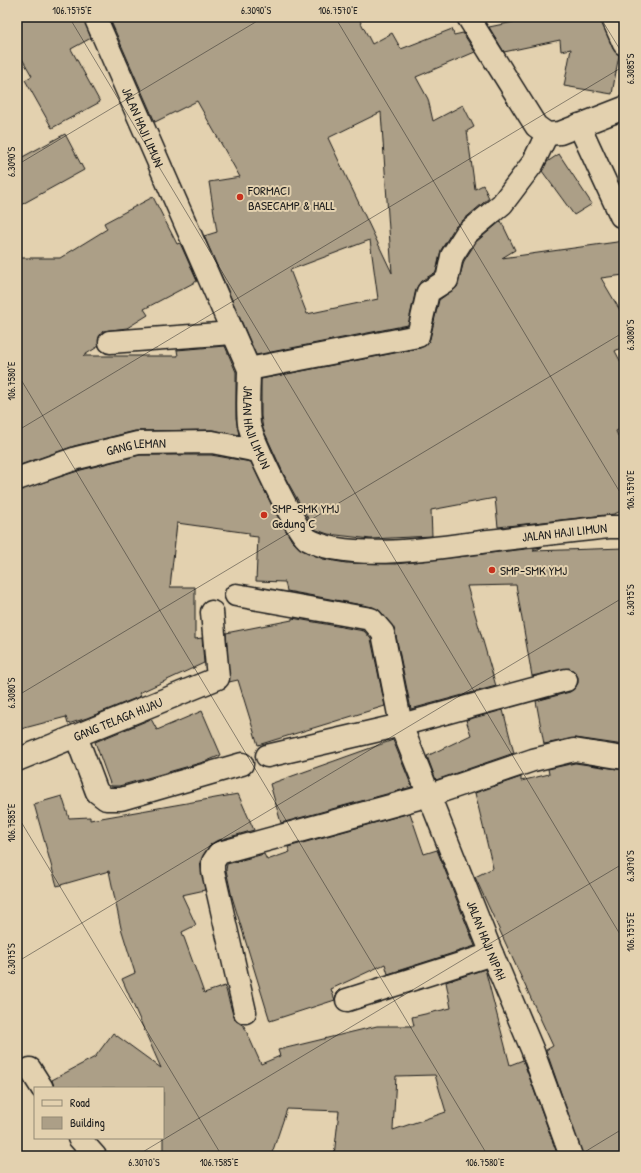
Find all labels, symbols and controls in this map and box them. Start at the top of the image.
text: 106.7575°E [52,4,92,17]
text: 6.3090°S [241,4,271,17]
text: 106.7570°E [318,4,358,17]
text: 6.3085°S [624,53,637,84]
street label: JALAN HAJI LIMUN [118,84,168,170]
text: 6.3090°S [5,147,18,177]
place label: FORMACI BASECAMP & HALL [247,181,335,214]
marker: FORMACI BASECAMP & HALL [235,192,245,202]
text: 6.3080°S [624,319,637,350]
text: 106.7580°E [5,361,18,400]
street label: JALAN HAJI LIMUN [239,386,275,472]
street label: GANG LEMAN [104,434,166,460]
text: 106.7570°E [624,470,637,510]
place label: SMP-SMK YMJ Gedung C [272,499,339,532]
marker: SMP-SMK YMJ Gedung C [259,510,269,520]
street label: JALAN HAJI LIMUN [521,518,608,546]
place label: SMP-SMK YMJ [500,561,567,579]
marker: SMP-SMK YMJ [487,565,497,575]
text: 6.3075°S [624,584,637,616]
text: 6.3080°S [5,677,18,708]
street label: GANG TELAGA HIJAU [71,693,165,745]
text: 106.7585°E [5,803,18,842]
text: 6.3070°S [624,850,637,882]
street label: JALAN HAJI NIPAH [463,898,511,983]
text: 106.7575°E [624,912,637,952]
text: 6.3075°S [5,943,18,975]
legend [34,1087,164,1139]
text: Road [70,1094,90,1111]
text: Building [70,1114,105,1131]
text: 6.3070°S [128,1156,160,1169]
text: 106.7585°E [200,1156,239,1169]
text: 106.7580°E [466,1156,505,1169]

